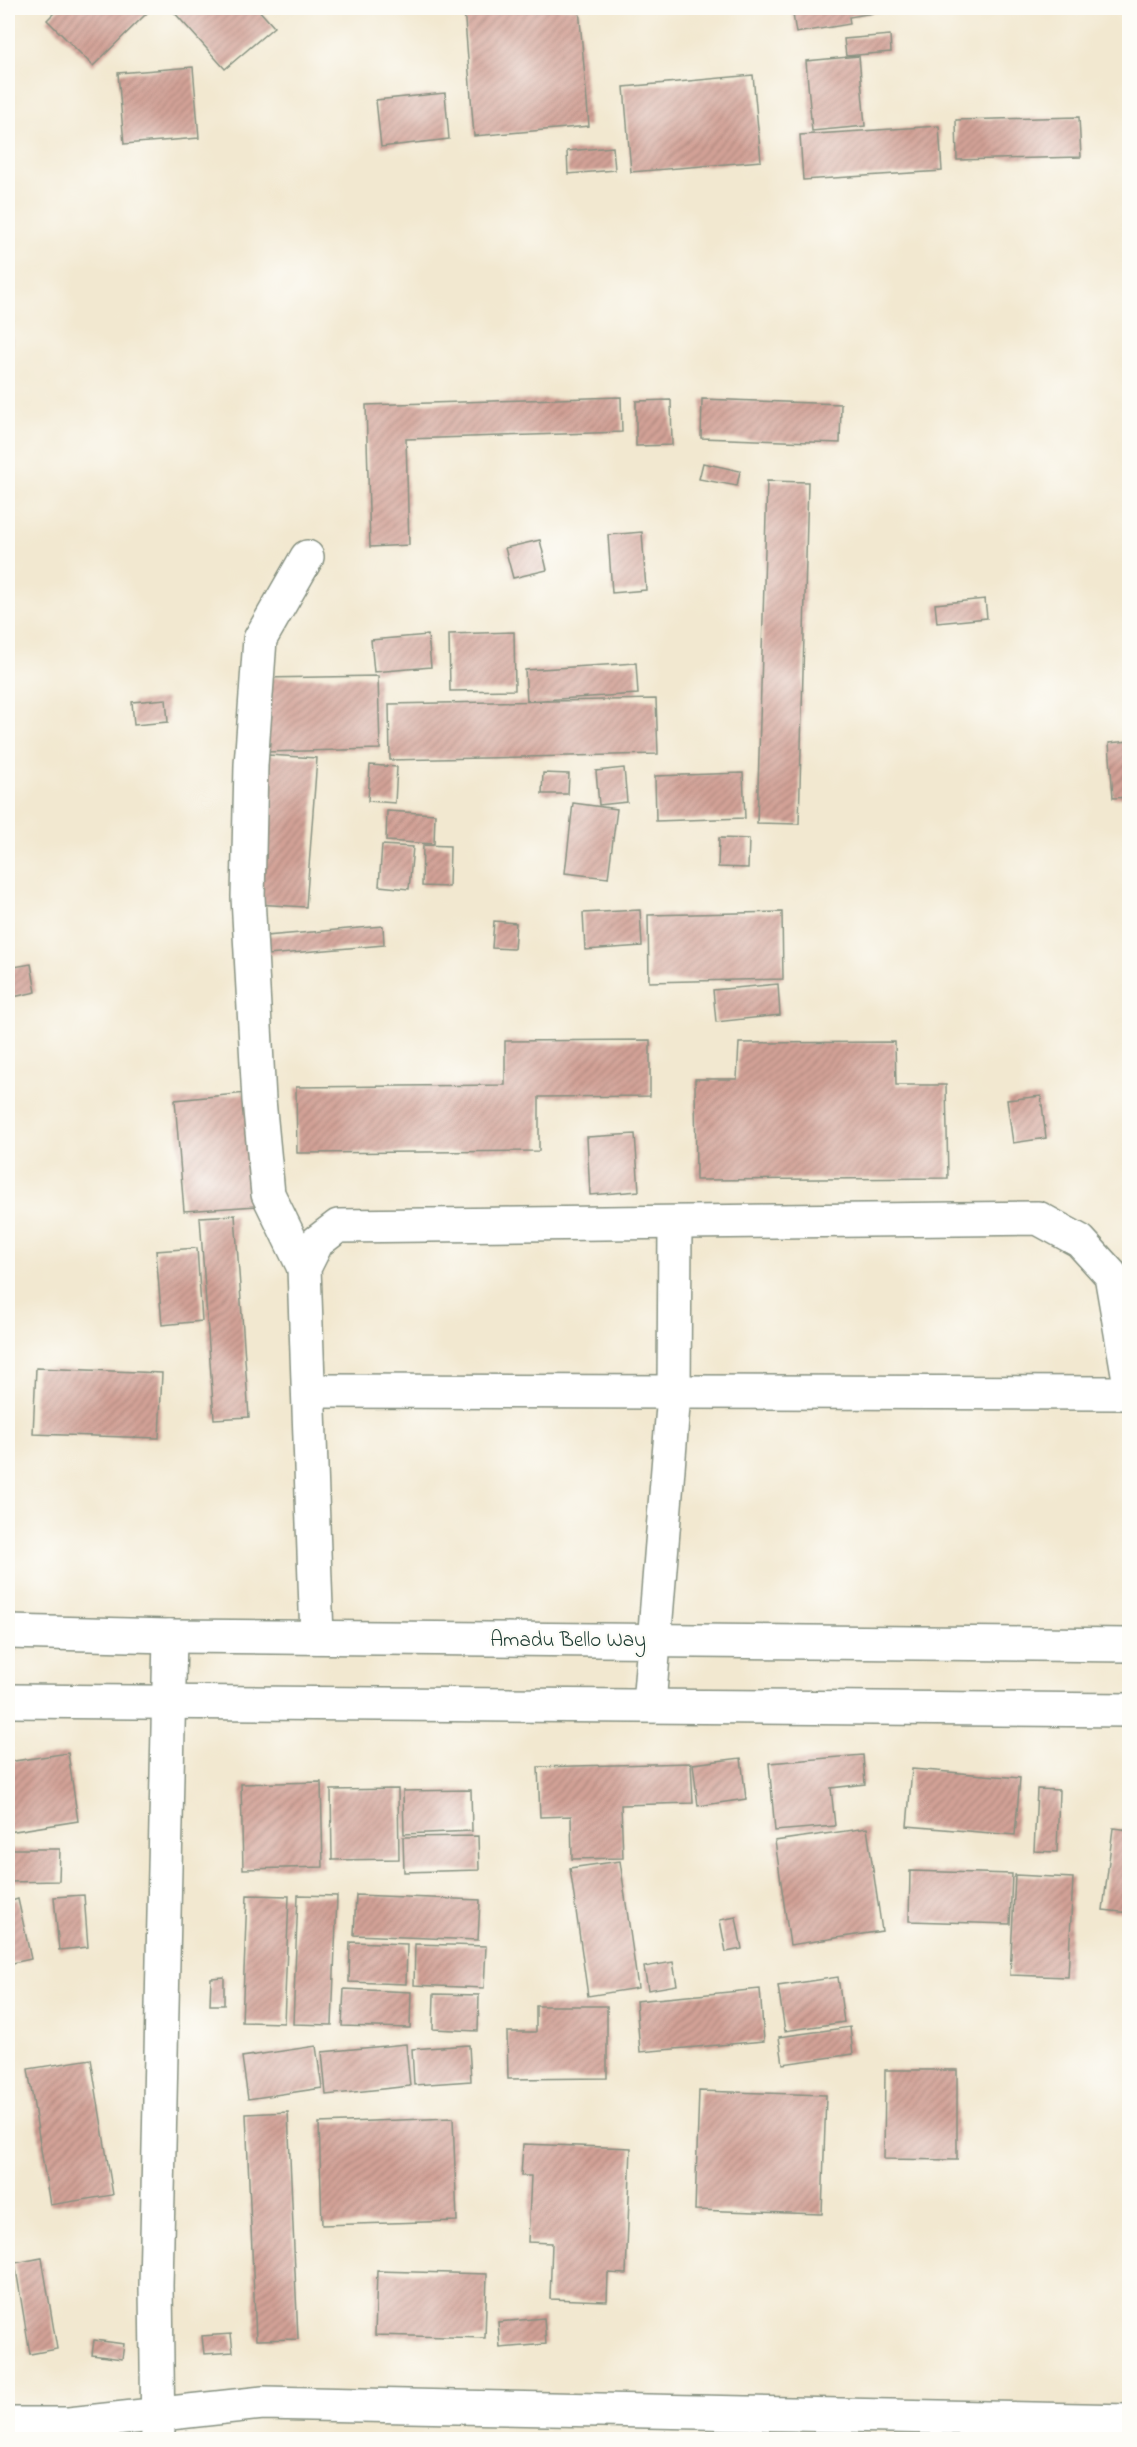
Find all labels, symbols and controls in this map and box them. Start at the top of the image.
street label: Amadu Bello Way [490,1626,646,1658]

